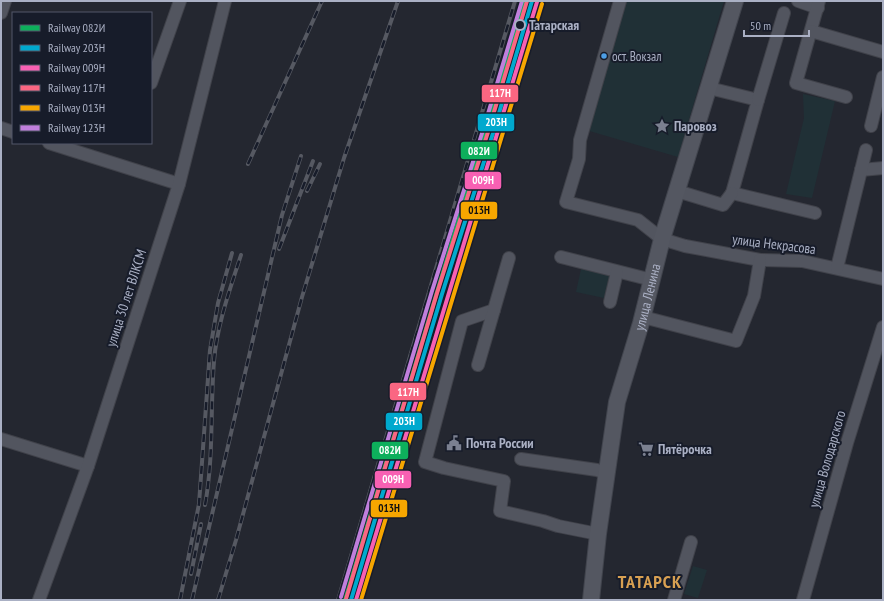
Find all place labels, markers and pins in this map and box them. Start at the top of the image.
place label: Татарская [529,16,579,34]
marker: Татарская [514,19,526,31]
place label: ост. Вокзал [612,48,662,65]
marker: ост. Вокзал [599,51,609,61]
place icon: Паровоз [653,117,671,135]
place label: Паровоз [674,117,717,135]
public building icon: Почта России [445,434,463,452]
place label: Почта России [466,434,534,452]
supermarket icon: Пятёрочка [637,440,655,458]
place label: Пятёрочка [658,440,712,458]

